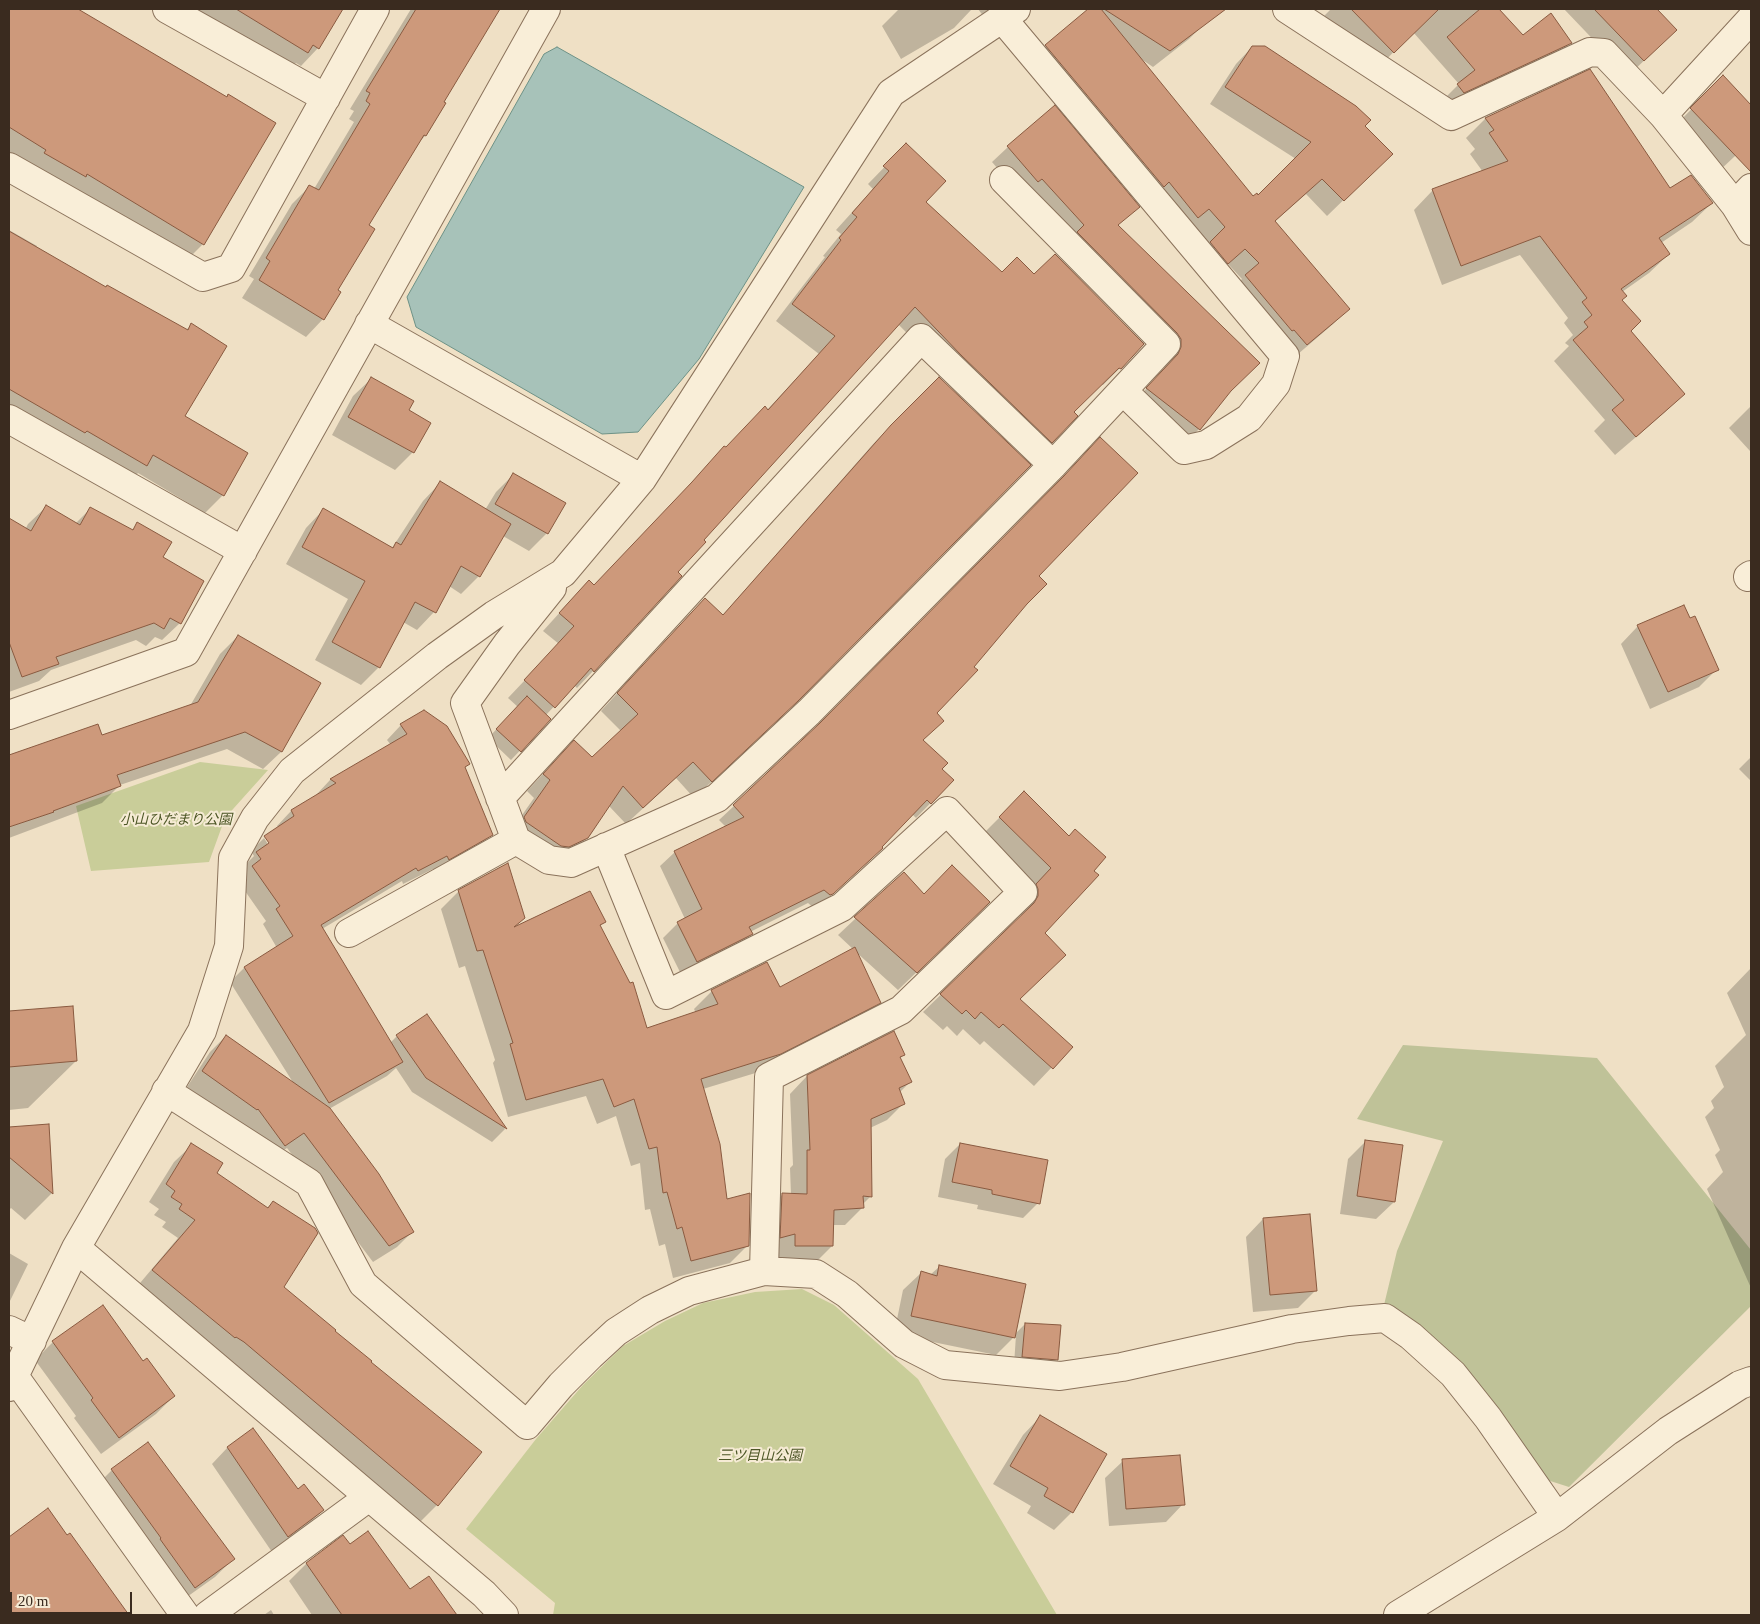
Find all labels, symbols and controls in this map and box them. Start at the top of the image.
park label: 小山ひだまり公園 [120,811,232,827]
park label: 三ツ目山公園 [718,1447,802,1463]
scale bar [12,1582,135,1614]
text: 20 m [18,1593,48,1609]

